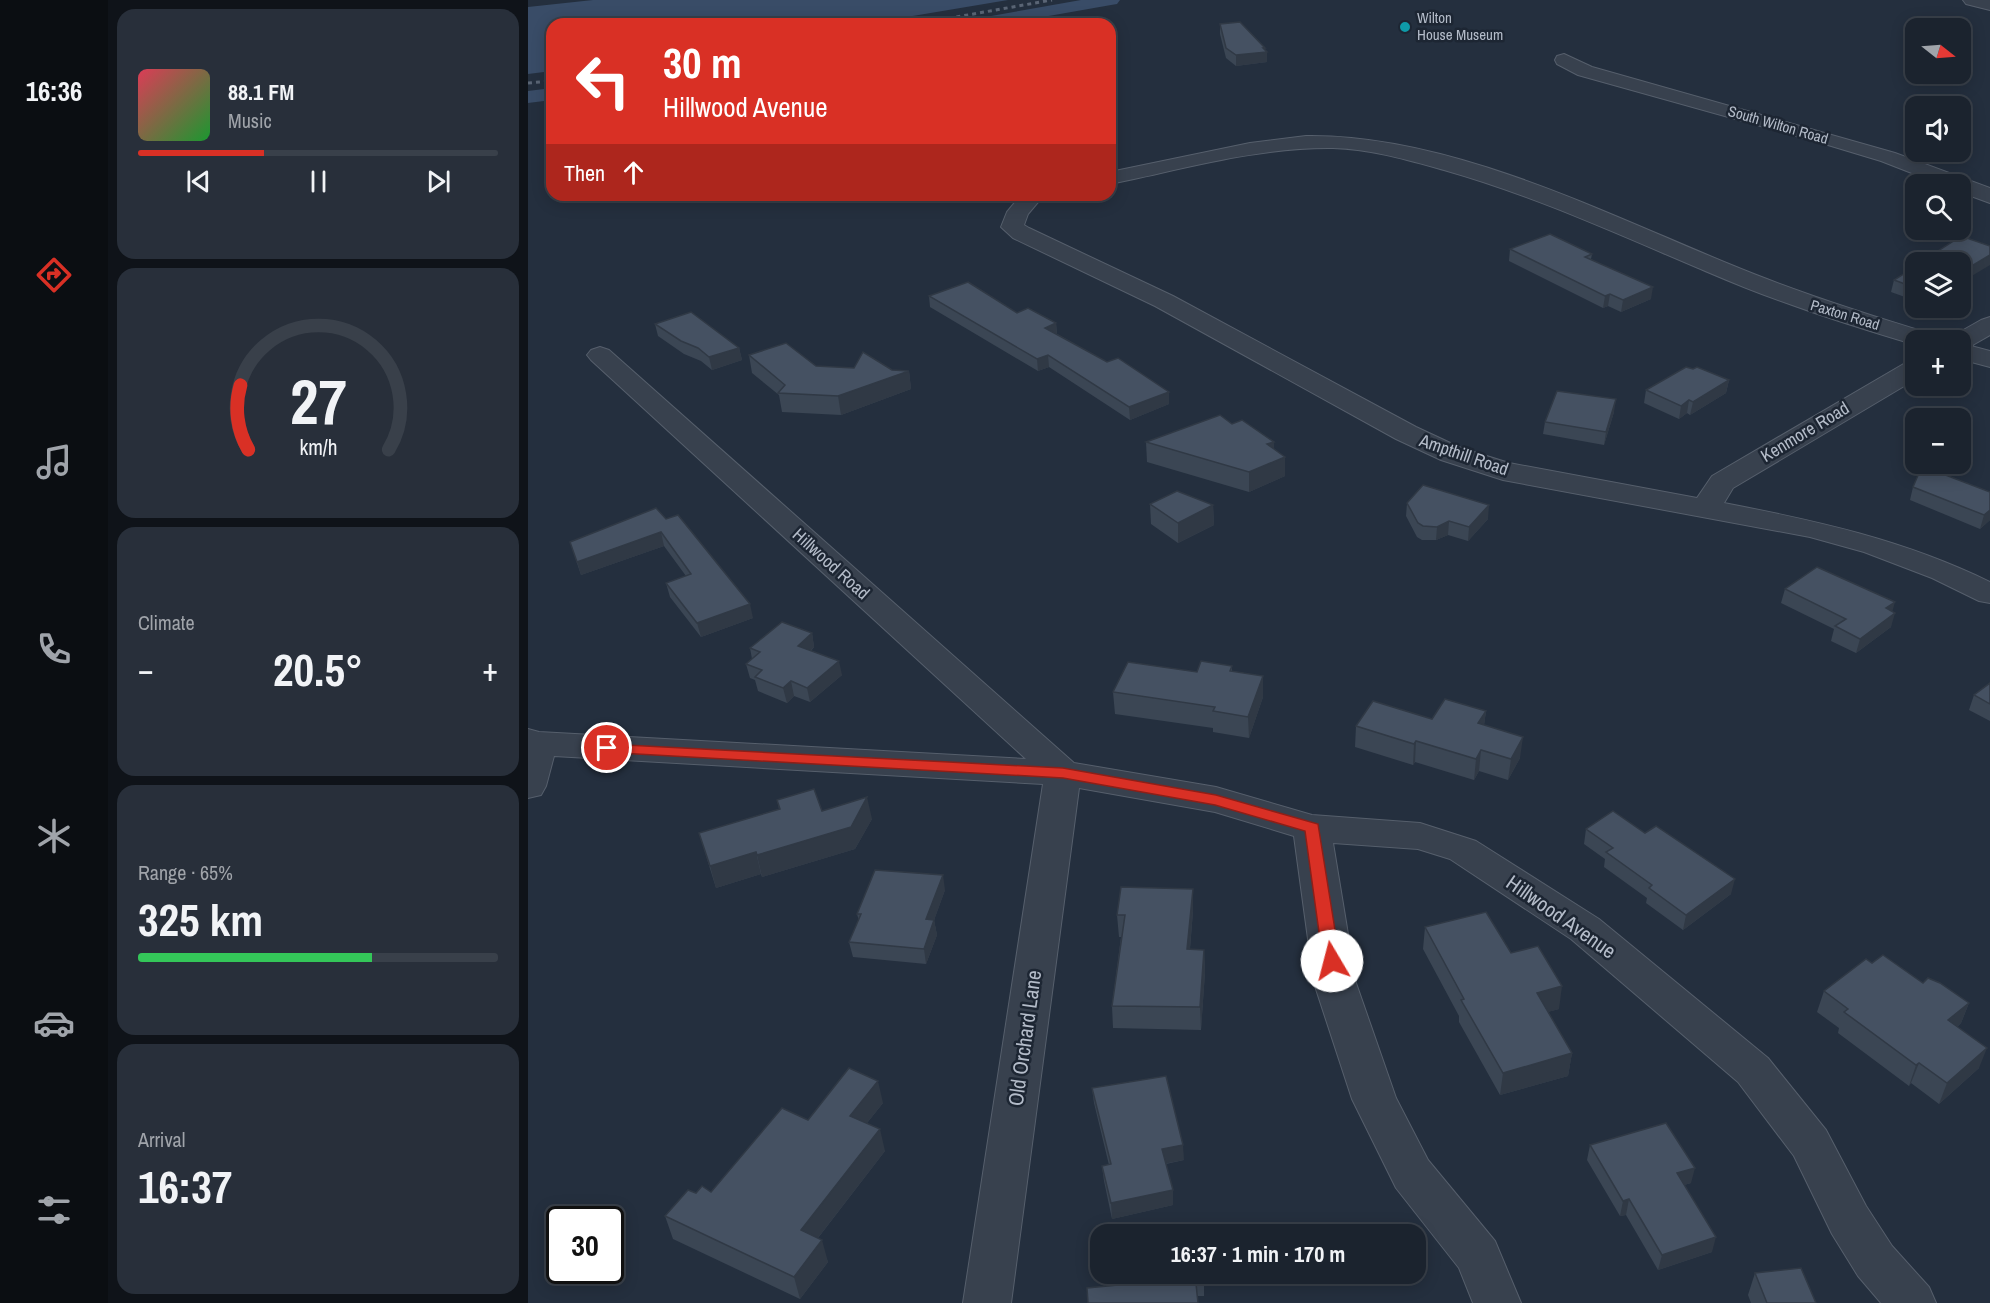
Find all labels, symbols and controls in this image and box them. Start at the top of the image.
place label: Wilton House Museum [1417,7,1503,45]
north arrow [1905,18,1971,84]
map controls [1905,18,1971,474]
marker: Wilton House Museum [1398,20,1412,34]
text: 30 m [663,35,742,91]
icon: left [564,42,642,120]
text: 16:36 [26,73,82,109]
text: 88.1 FM [228,77,294,107]
text: Hillwood Avenue [663,89,828,125]
button: sound [1905,96,1971,162]
street label: South Wilton Road [1726,100,1831,149]
text: Music [228,107,272,134]
icon: ahead [617,156,650,189]
text: Then [564,158,605,188]
icon: previous [182,165,215,198]
icon: pause [302,165,335,198]
icon: next [422,165,455,198]
button: search [1905,174,1971,240]
button: layers [1905,252,1971,318]
icon: directions [33,254,75,296]
street label: Paxton Road [1808,294,1882,335]
button: + [1905,330,1971,396]
text: 27 [290,359,346,443]
street label: Kenmore Road [1756,395,1854,468]
button: − [1905,408,1971,474]
street label: Ampthill Road [1415,427,1512,481]
text: km/h [299,433,337,462]
icon: music [33,441,75,483]
street label: Hillwood Road [787,522,875,605]
text: Climate [138,609,195,636]
icon: phone [33,628,75,670]
text: 20.5° [273,639,363,700]
text: − [138,647,154,691]
text: + [482,647,498,691]
pin [581,722,632,773]
icon: arrive [590,731,623,764]
icon: climate [33,815,75,857]
text: Range · 65% [138,859,233,886]
street label: Hillwood Avenue [1501,868,1622,965]
text: 325 km [138,889,263,950]
position arrow [1300,929,1364,993]
street label: Old Orchard Lane [1001,968,1048,1108]
icon: car [33,1002,75,1044]
text: Arrival [138,1126,185,1153]
text: 16:37 [138,1156,232,1217]
icon: filters [33,1189,75,1231]
speed limit sign: 30 [546,1206,624,1284]
text: 16:37 · 1 min · 170 m [1171,1239,1345,1269]

